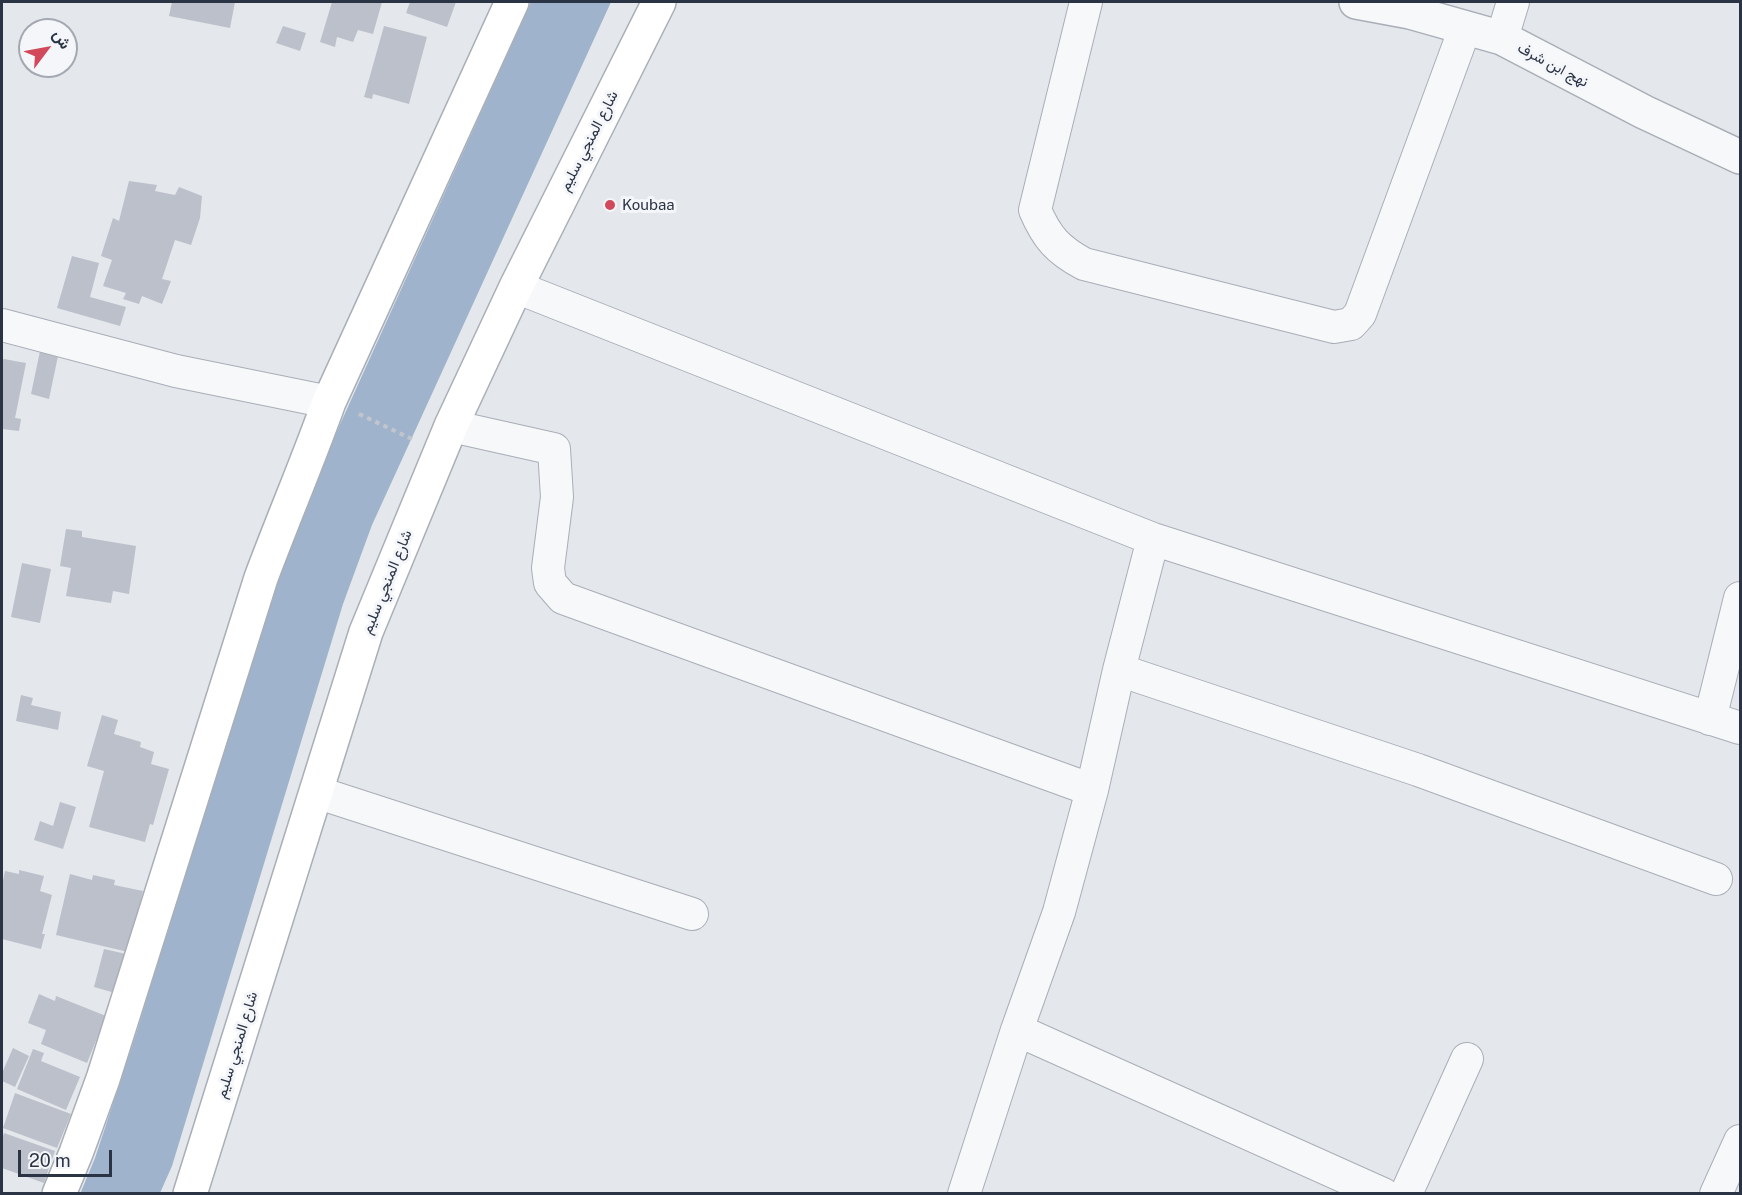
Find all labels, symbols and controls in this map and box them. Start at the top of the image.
north arrow [18,18,78,78]
text: ش [49,26,75,52]
street label: نهج ابن شرف [1514,39,1592,91]
street label: شارع المنجي سليم [556,88,622,194]
place label: Koubaa [622,196,674,214]
marker: Koubaa [603,198,617,212]
street label: شارع المنجي سليم [358,527,416,637]
street label: شارع المنجي سليم [212,990,262,1100]
scale bar [21,1138,116,1176]
text: 20 m [29,1150,71,1171]

